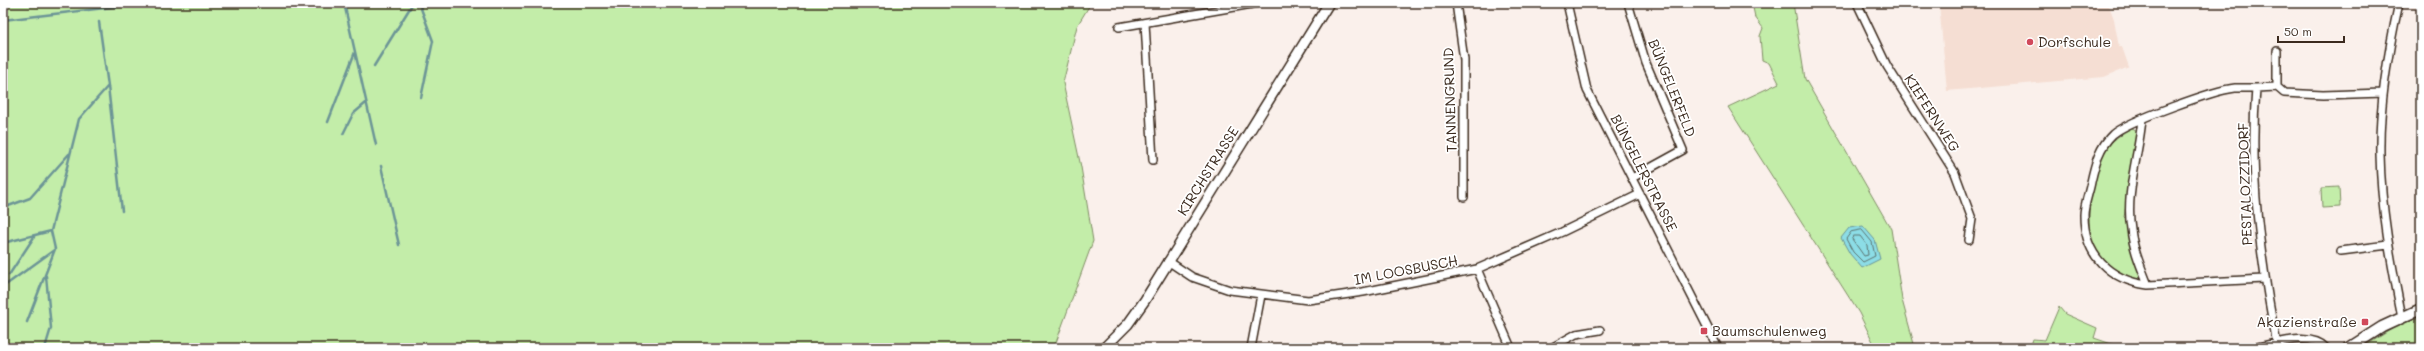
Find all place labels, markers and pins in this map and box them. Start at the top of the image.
place label: Dorfschule [2038,32,2111,51]
marker: Dorfschule [2025,37,2035,47]
place label: Akazienstraße [2256,312,2357,331]
marker: Akazienstraße [2360,317,2370,327]
place label: Baumschulenweg [1712,321,1826,340]
marker: Baumschulenweg [1699,326,1709,336]

